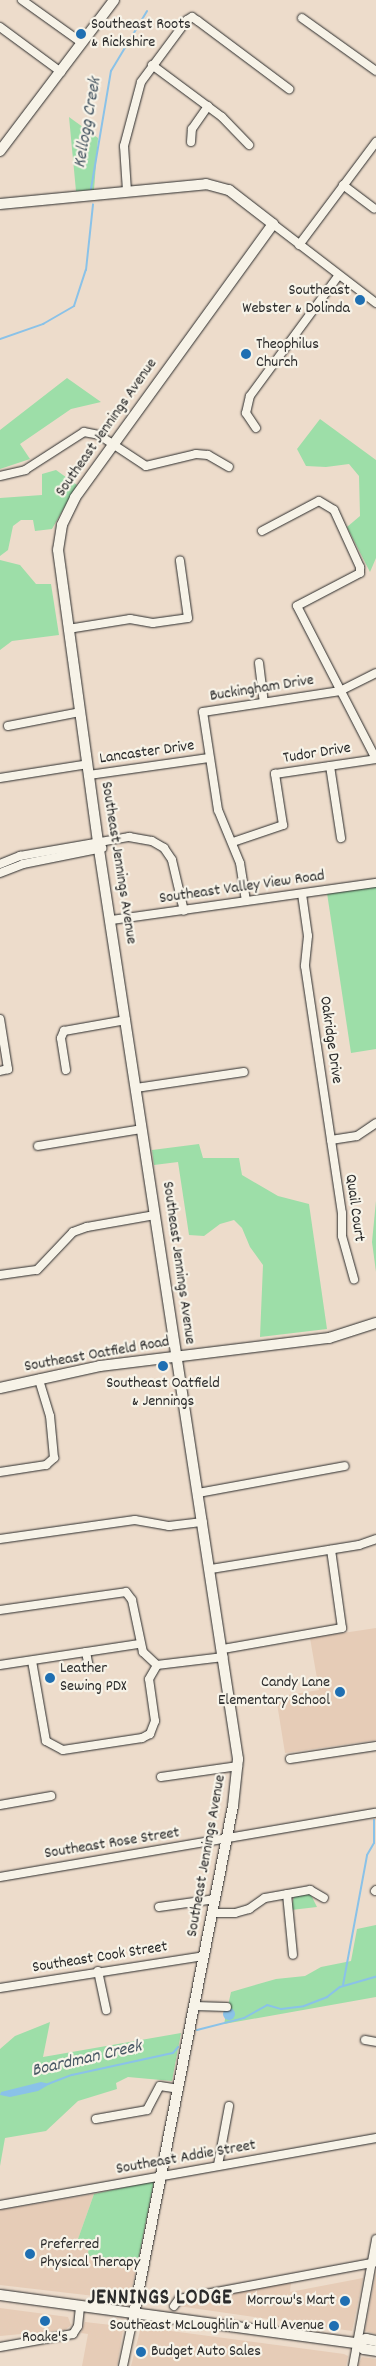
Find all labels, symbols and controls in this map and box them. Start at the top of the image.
place label: Southeast Roots & Rickshire [91,15,191,53]
marker: Southeast Roots & Rickshire [75,28,87,40]
water label: Kellogg Creek [70,76,108,170]
place label: Southeast Webster & Dolinda [242,281,350,319]
marker: Southeast Webster & Dolinda [354,294,366,306]
place label: Theophilus Church [256,335,319,373]
marker: Theophilus Church [240,348,252,360]
street label: Southeast Jennings Avenue [52,355,162,501]
street label: Buckingham Drive [209,671,315,707]
street label: Lancaster Drive [98,737,196,769]
street label: Tudor Drive [282,739,352,769]
street label: Southeast Jennings Avenue [96,780,140,946]
street label: Southeast Valley View Road [158,867,326,909]
street label: Oakridge Drive [314,995,346,1085]
street label: Quail Court [340,1173,368,1243]
street label: Southeast Jennings Avenue [157,1180,199,1346]
street label: Southeast Oatfield Road [23,1333,171,1377]
marker: Southeast Oatfield & Jennings [157,1360,169,1372]
place label: Southeast Oatfield & Jennings [106,1374,220,1412]
place label: Leather Sewing PDX [60,1659,127,1697]
marker: Leather Sewing PDX [44,1672,56,1684]
place label: Candy Lane Elementary School [218,1673,330,1711]
marker: Candy Lane Elementary School [334,1686,346,1698]
street label: Southeast Jennings Avenue [183,1773,231,1939]
street label: Southeast Rose Street [43,1824,181,1864]
street label: Southeast Cook Street [31,1938,169,1978]
water label: Boardman Creek [30,2037,144,2083]
street label: Southeast Addie Street [115,2136,257,2180]
place label: Preferred Physical Therapy [40,2235,140,2273]
marker: Preferred Physical Therapy [24,2248,36,2260]
district label: JENNINGS LODGE [86,2286,234,2312]
place label: Morrow's Mart [247,2291,335,2311]
marker: Morrow's Mart [339,2295,351,2307]
marker: Roake's [39,2315,51,2327]
place label: Southeast McLoughlin & Hull Avenue [110,2316,324,2336]
marker: Southeast McLoughlin & Hull Avenue [328,2320,340,2332]
place label: Roake's [22,2328,68,2348]
place label: Budget Auto Sales [151,2342,261,2362]
marker: Budget Auto Sales [135,2346,147,2358]

